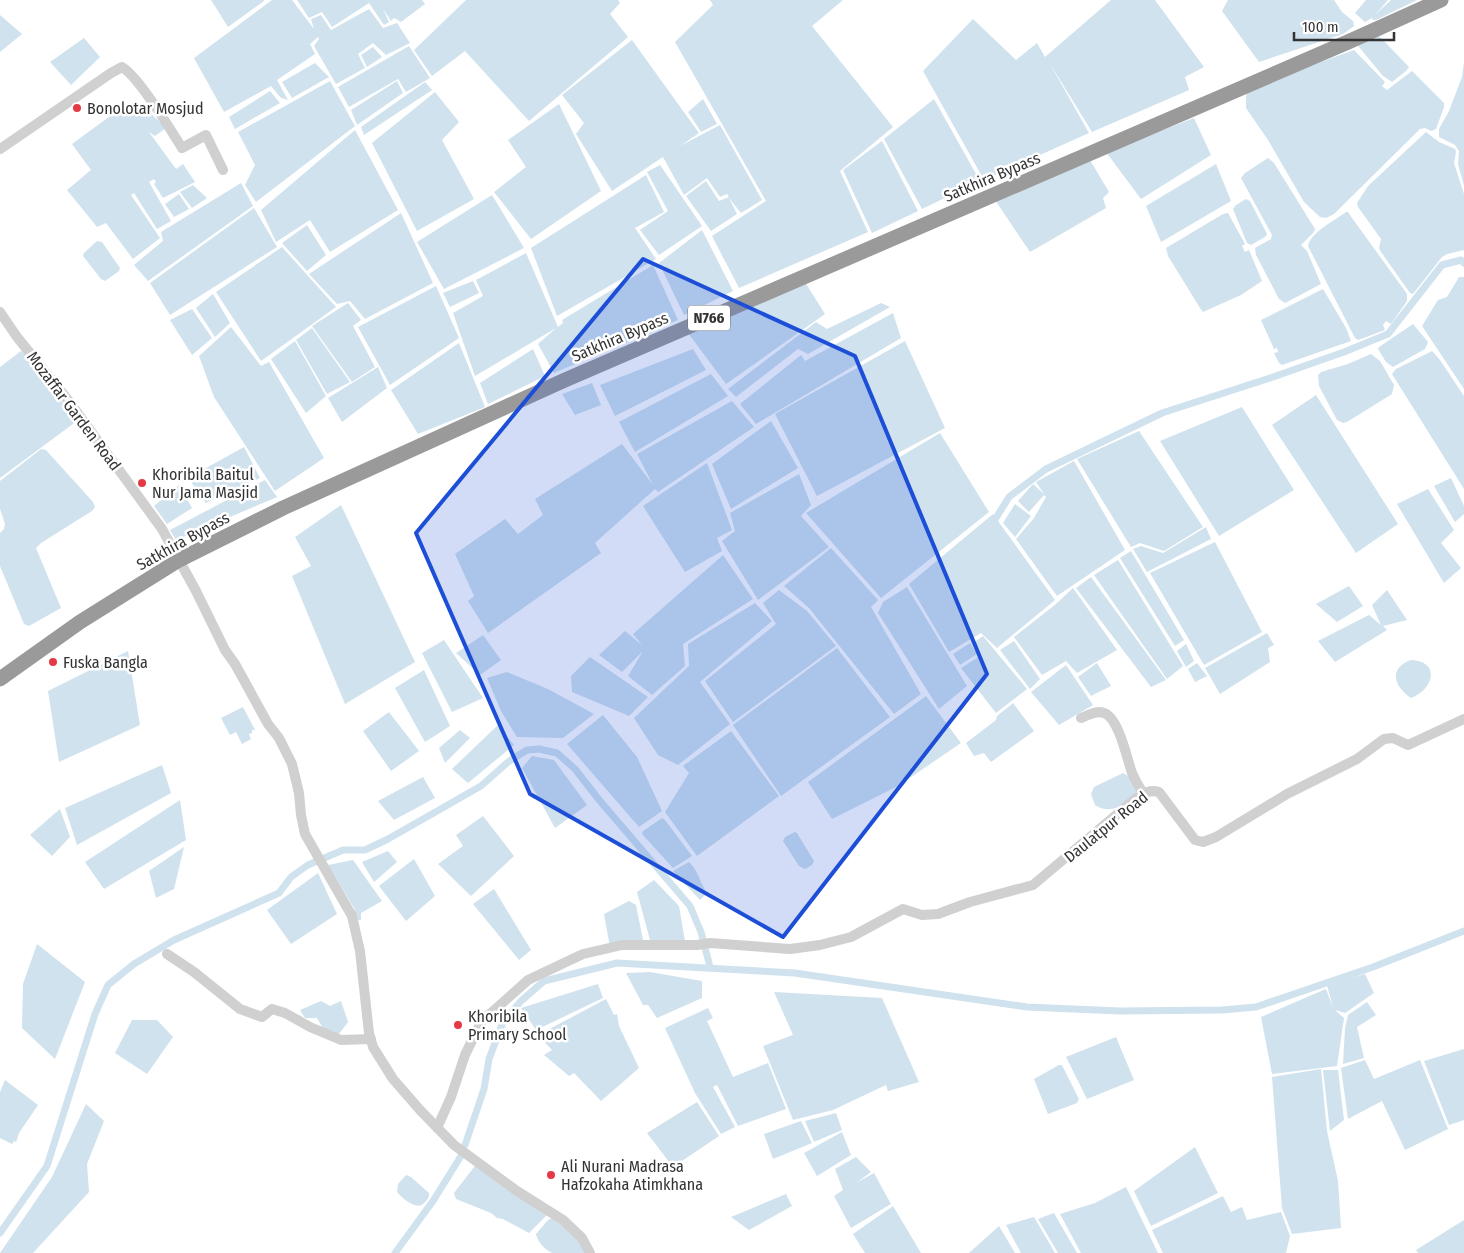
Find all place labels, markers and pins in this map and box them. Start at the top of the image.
place label: Bonolotar Mosjud [87,99,203,118]
marker: Bonolotar Mosjud [71,102,83,114]
place label: Khoribila Baitul Nur Jama Masjid [152,465,258,502]
marker: Khoribila Baitul Nur Jama Masjid [136,477,148,489]
place label: Fuska Bangla [63,653,148,672]
marker: Fuska Bangla [47,656,59,668]
place label: Khoribila Primary School [468,1007,567,1044]
marker: Khoribila Primary School [452,1019,464,1031]
place label: Ali Nurani Madrasa Hafzokaha Atimkhana [561,1157,703,1194]
marker: Ali Nurani Madrasa Hafzokaha Atimkhana [545,1169,557,1181]

